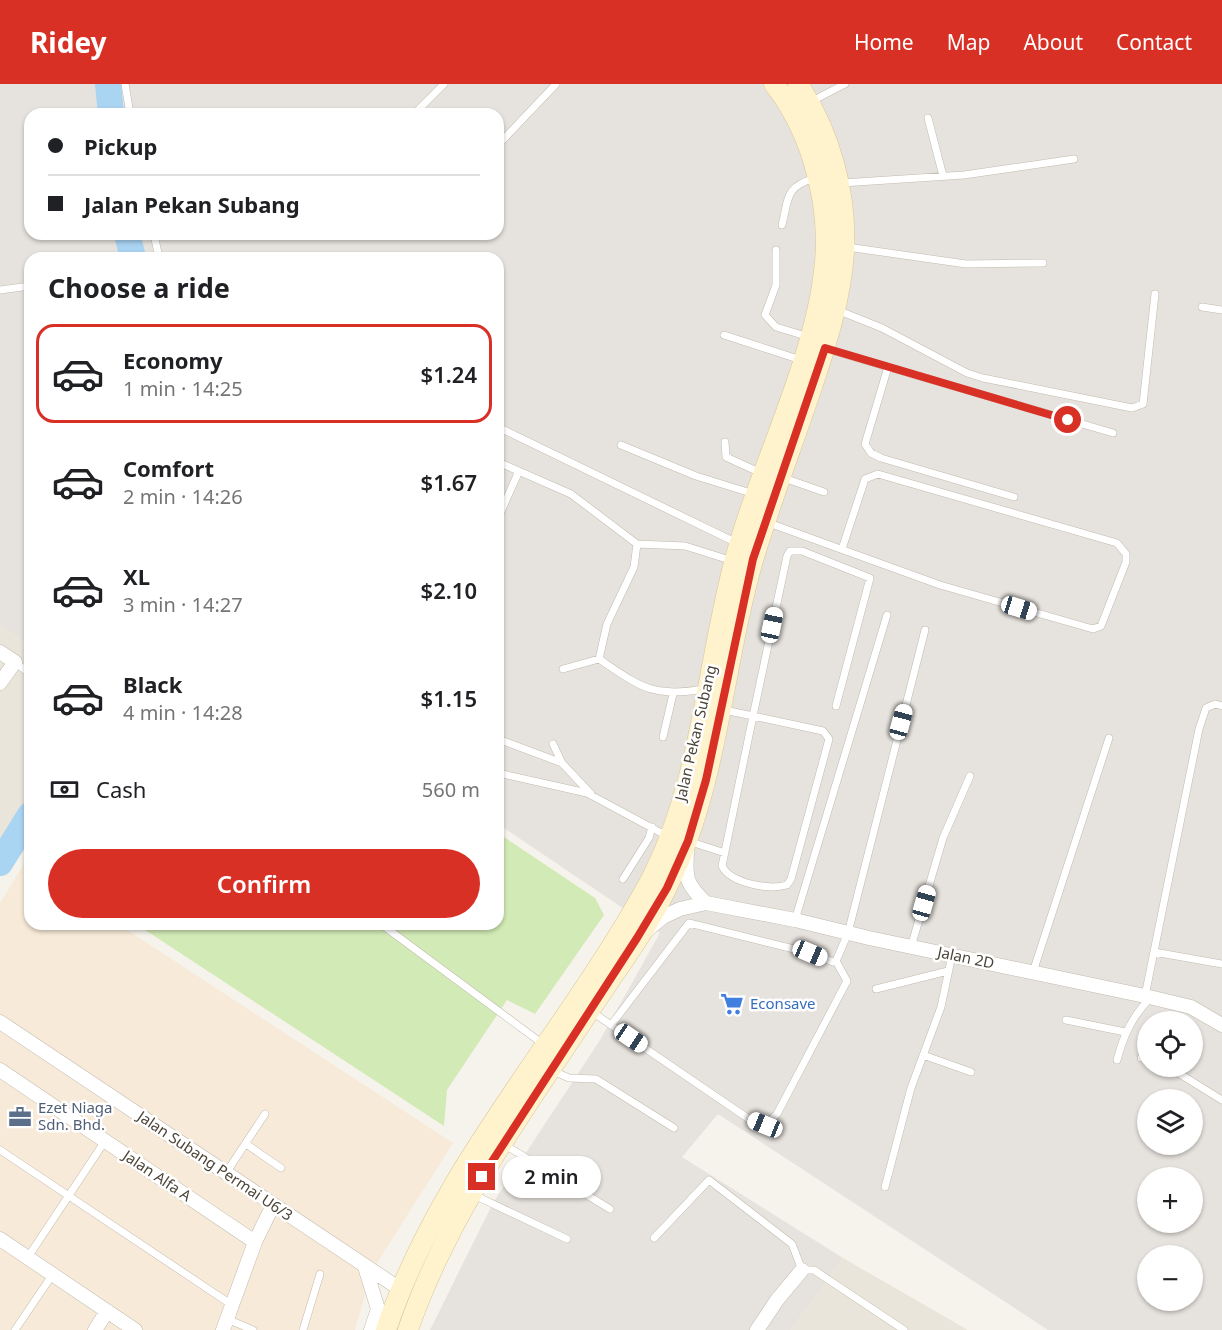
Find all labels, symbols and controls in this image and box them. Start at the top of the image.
text: Ridey [30,23,107,61]
text: Home [854,28,914,56]
text: Map [947,28,990,56]
text: About [1023,28,1083,56]
text: Contact [1116,28,1192,56]
text: Pickup [84,131,157,161]
text: Jalan Pekan Subang [84,189,300,219]
text: Choose a ride [48,269,230,306]
text: Economy [123,345,222,375]
icon: car [51,347,105,401]
text: $1.24 [421,359,477,389]
text: 1 min · 14:25 [123,375,243,402]
route start [1054,406,1081,433]
text: Comfort [123,453,214,483]
icon: car [51,455,105,509]
text: $1.67 [421,467,477,497]
text: 2 min · 14:26 [123,483,243,510]
text: XL [123,561,150,591]
icon: car [51,563,105,617]
text: $2.10 [421,575,477,605]
text: 3 min · 14:27 [123,591,243,618]
car [999,594,1039,622]
car [759,606,785,644]
street label: Jalan Pekan Subang [669,663,720,805]
text: Black [123,669,182,699]
icon: car [51,671,105,725]
text: $1.15 [421,683,477,713]
text: 4 min · 14:28 [123,699,243,726]
car [888,702,914,742]
icon: cash [48,773,81,806]
text: Cash [96,774,146,804]
text: 560 m [422,776,480,803]
button: Confirm [48,849,480,918]
car [910,883,938,923]
car [790,938,830,968]
street label: Jalan 2D [934,941,996,973]
supermarket icon: Econsave [719,991,745,1017]
place label: Econsave [750,993,816,1013]
map controls [1137,1011,1203,1311]
button: locate [1137,1011,1203,1077]
car [611,1020,651,1056]
button: layers [1137,1089,1203,1155]
place label: Ezet Niaga Sdn. Bhd. [38,1097,113,1134]
office icon: Ezet Niaga Sdn. Bhd. [7,1104,33,1130]
street label: Jalan Subang Permai U6/3 [132,1105,297,1225]
car [745,1110,785,1140]
street label: Jalan Alfa A [118,1144,196,1206]
callout: 2 min [503,1156,602,1198]
route end [468,1163,495,1190]
text: 2 min [524,1163,579,1190]
button: + [1137,1167,1203,1233]
button: − [1137,1245,1203,1311]

